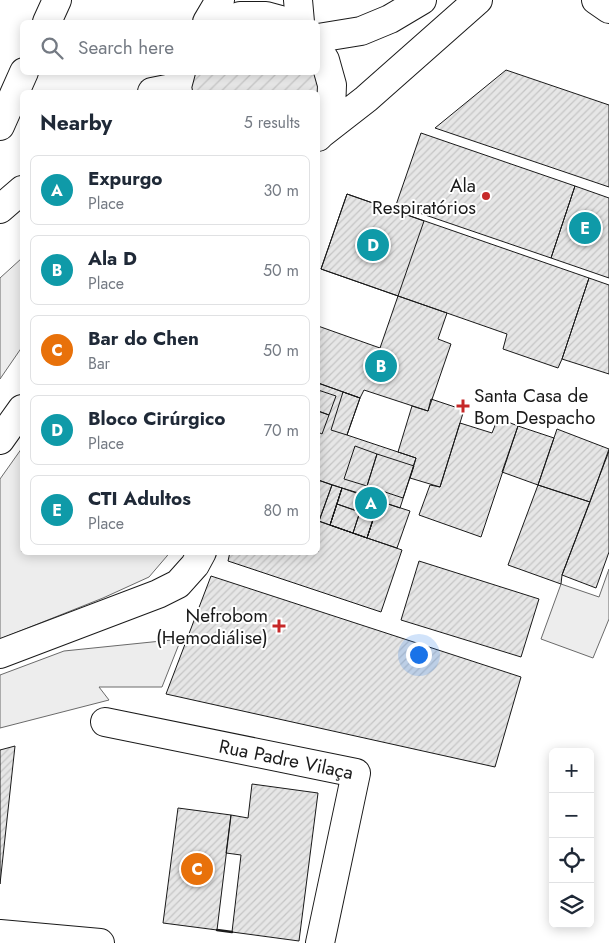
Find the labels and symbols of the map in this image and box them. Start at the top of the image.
place label: Ala Respiratórios [372,172,476,221]
marker: Ala Respiratórios [480,190,492,202]
pin: E [569,209,601,247]
pin: D [357,226,389,264]
pin: B [365,347,397,385]
place label: Santa Casa de Bom Despacho [474,382,595,431]
marker: Santa Casa de Bom Despacho [456,399,470,413]
pin: A [355,484,387,522]
place label: Nefrobom (Hemodiálise) [156,602,268,651]
marker: Nefrobom (Hemodiálise) [272,619,286,633]
your location [406,642,432,668]
street label: Rua Padre Vilaça [217,732,356,786]
pin: C [181,850,213,888]

